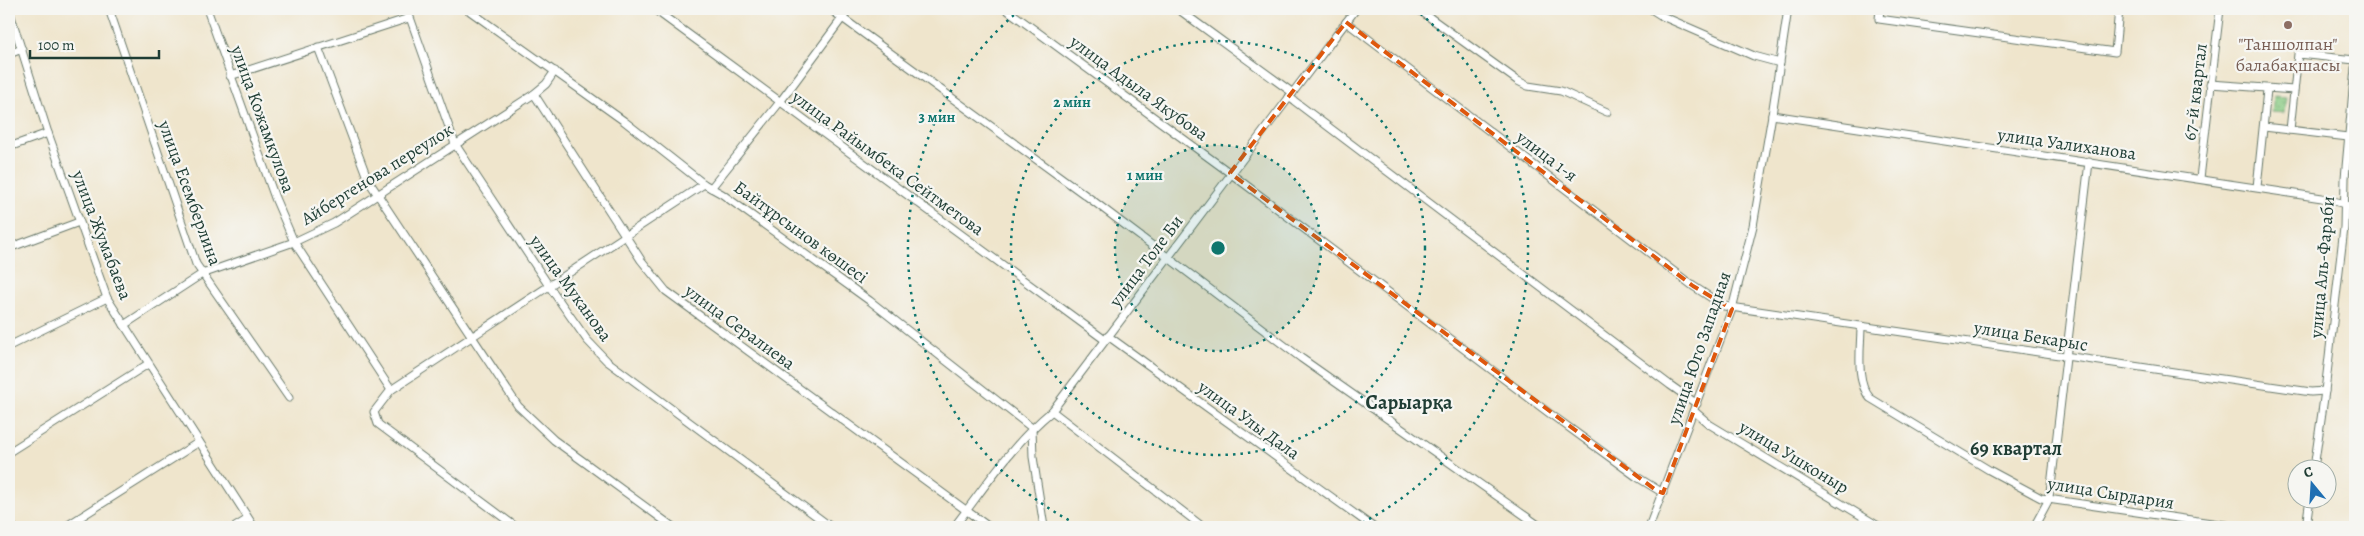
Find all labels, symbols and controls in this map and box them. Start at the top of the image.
marker: "Таншолпан" балабақшасы [2282,19,2294,31]
scale bar [30,28,159,60]
street label: улица Адыла Якубова [1064,29,1214,147]
place label: "Таншолпан" балабақшасы [2236,32,2340,77]
text: 100 m [38,35,75,55]
street label: улица Кожамкулова [225,41,301,197]
street label: 67-й квартал [2177,42,2213,142]
street label: улица Райымбека Сейтметова [786,84,990,241]
text: 2 мин [1053,92,1091,112]
text: 3 мин [919,107,956,127]
street label: улица Есемберлина [152,116,228,270]
street label: Айбергенова переулок [296,117,458,231]
street label: улица Уалиханова [1995,122,2138,166]
street label: улица 1-я [1511,124,1583,187]
text: 1 мин [1127,165,1163,185]
street label: улица Жумабаева [66,166,138,304]
street label: Байтұрсынов көшесі [729,175,873,289]
street label: улица Аль-Фараби [2304,195,2340,340]
street label: улица Толе Би [1103,210,1188,313]
street label: улица Муканова [524,229,618,347]
centre of rings [1209,239,1227,257]
street label: улица Юго Западная [1661,268,1736,429]
street label: улица Сералиева [679,278,801,376]
street label: улица Бекарыс [1971,315,2090,357]
street label: улица Улы Дала [1192,374,1305,466]
district label: Сарыарқа [1366,389,1453,416]
street label: улица Ушконыр [1734,414,1853,499]
district label: 69 квартал [1970,435,2062,462]
north arrow [2286,458,2336,508]
text: С [2301,462,2316,482]
street label: улица Сырдария [2045,471,2176,515]

